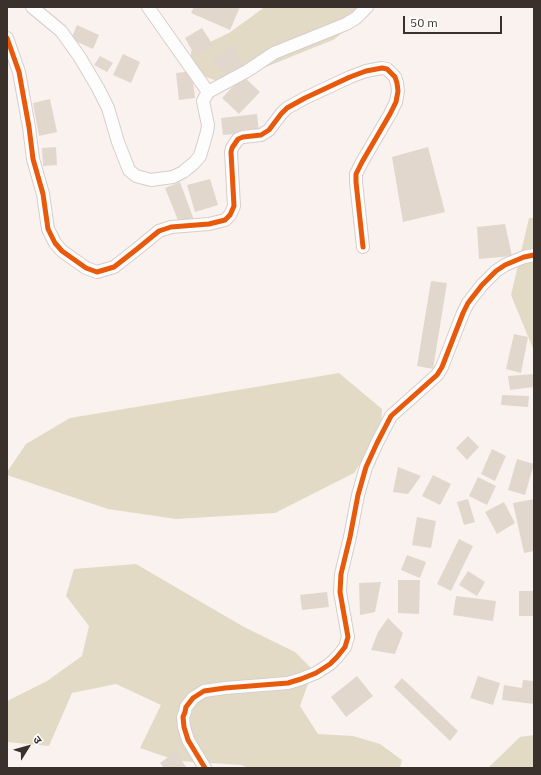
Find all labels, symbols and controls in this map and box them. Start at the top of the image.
scale bar [405,8,504,34]
text: 50 m [410,15,438,30]
north arrow [8,727,48,767]
text: उ [30,733,45,747]

